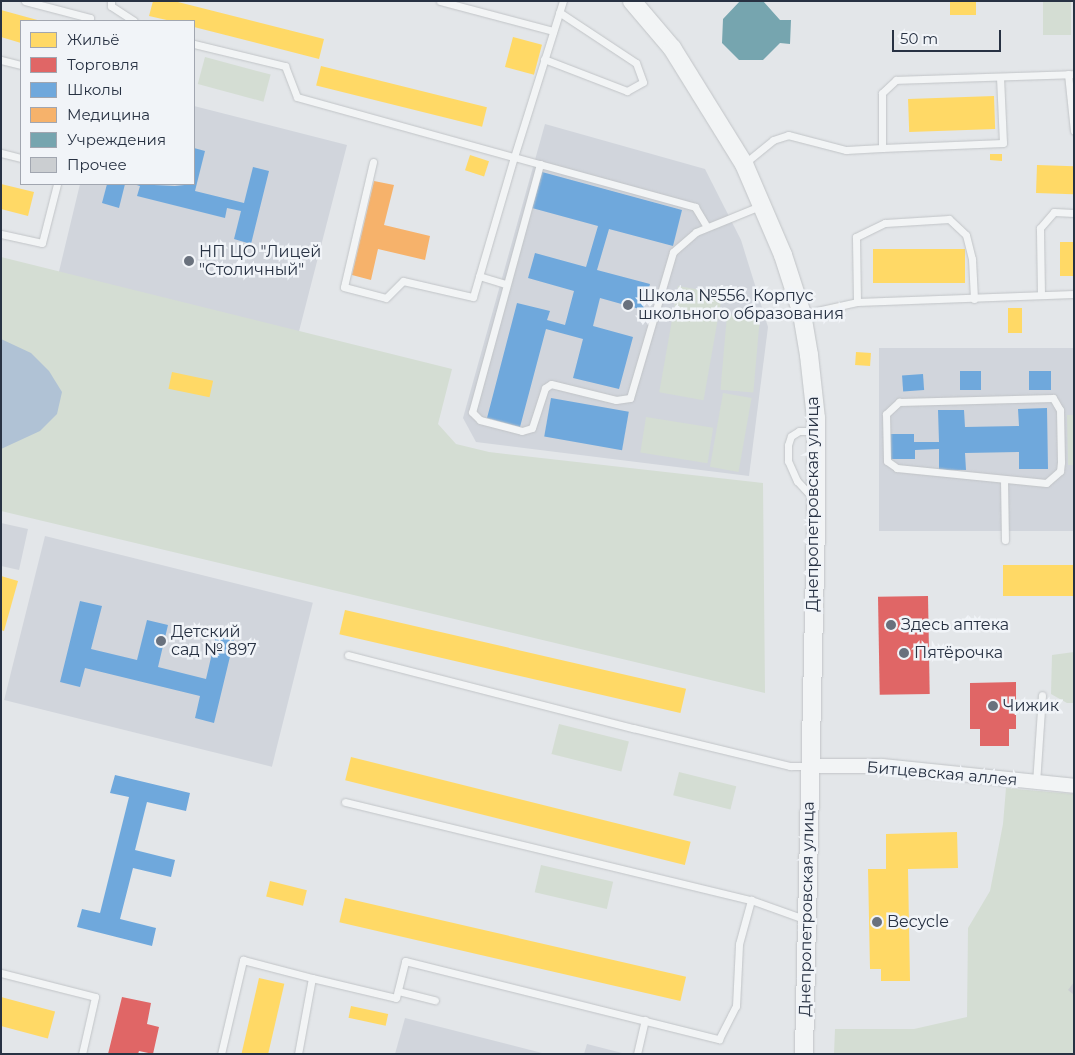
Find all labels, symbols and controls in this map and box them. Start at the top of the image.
legend [20,20,195,185]
scale bar [895,20,1004,52]
text: 50 m [900,29,938,48]
text: Жильё [67,30,120,49]
text: Торговля [67,55,139,74]
text: Школы [67,80,123,99]
text: Медицина [67,105,150,124]
text: Учреждения [67,130,166,149]
text: Прочее [67,155,127,174]
place label: НП ЦО "Лицей "Столичный" [199,242,321,280]
marker: НП ЦО "Лицей "Столичный" [183,255,195,267]
place label: Школа №556. Корпус школьного образования [638,286,844,324]
marker: Школа №556. Корпус школьного образования [622,299,634,311]
street label: Днепропетровская улица [803,396,823,612]
place label: Здесь аптека [901,615,1009,635]
marker: Здесь аптека [885,619,897,631]
place label: Детский сад № 897 [171,622,257,660]
marker: Детский сад № 897 [155,635,167,647]
place label: Пятёрочка [914,643,1003,663]
marker: Пятёрочка [898,647,910,659]
place label: Чижик [1003,696,1059,716]
marker: Чижик [987,700,999,712]
street label: Битцевская аллея [866,758,1018,790]
street label: Днепропетровская улица [796,801,818,1017]
place label: Becycle [887,912,949,932]
marker: Becycle [871,916,883,928]

